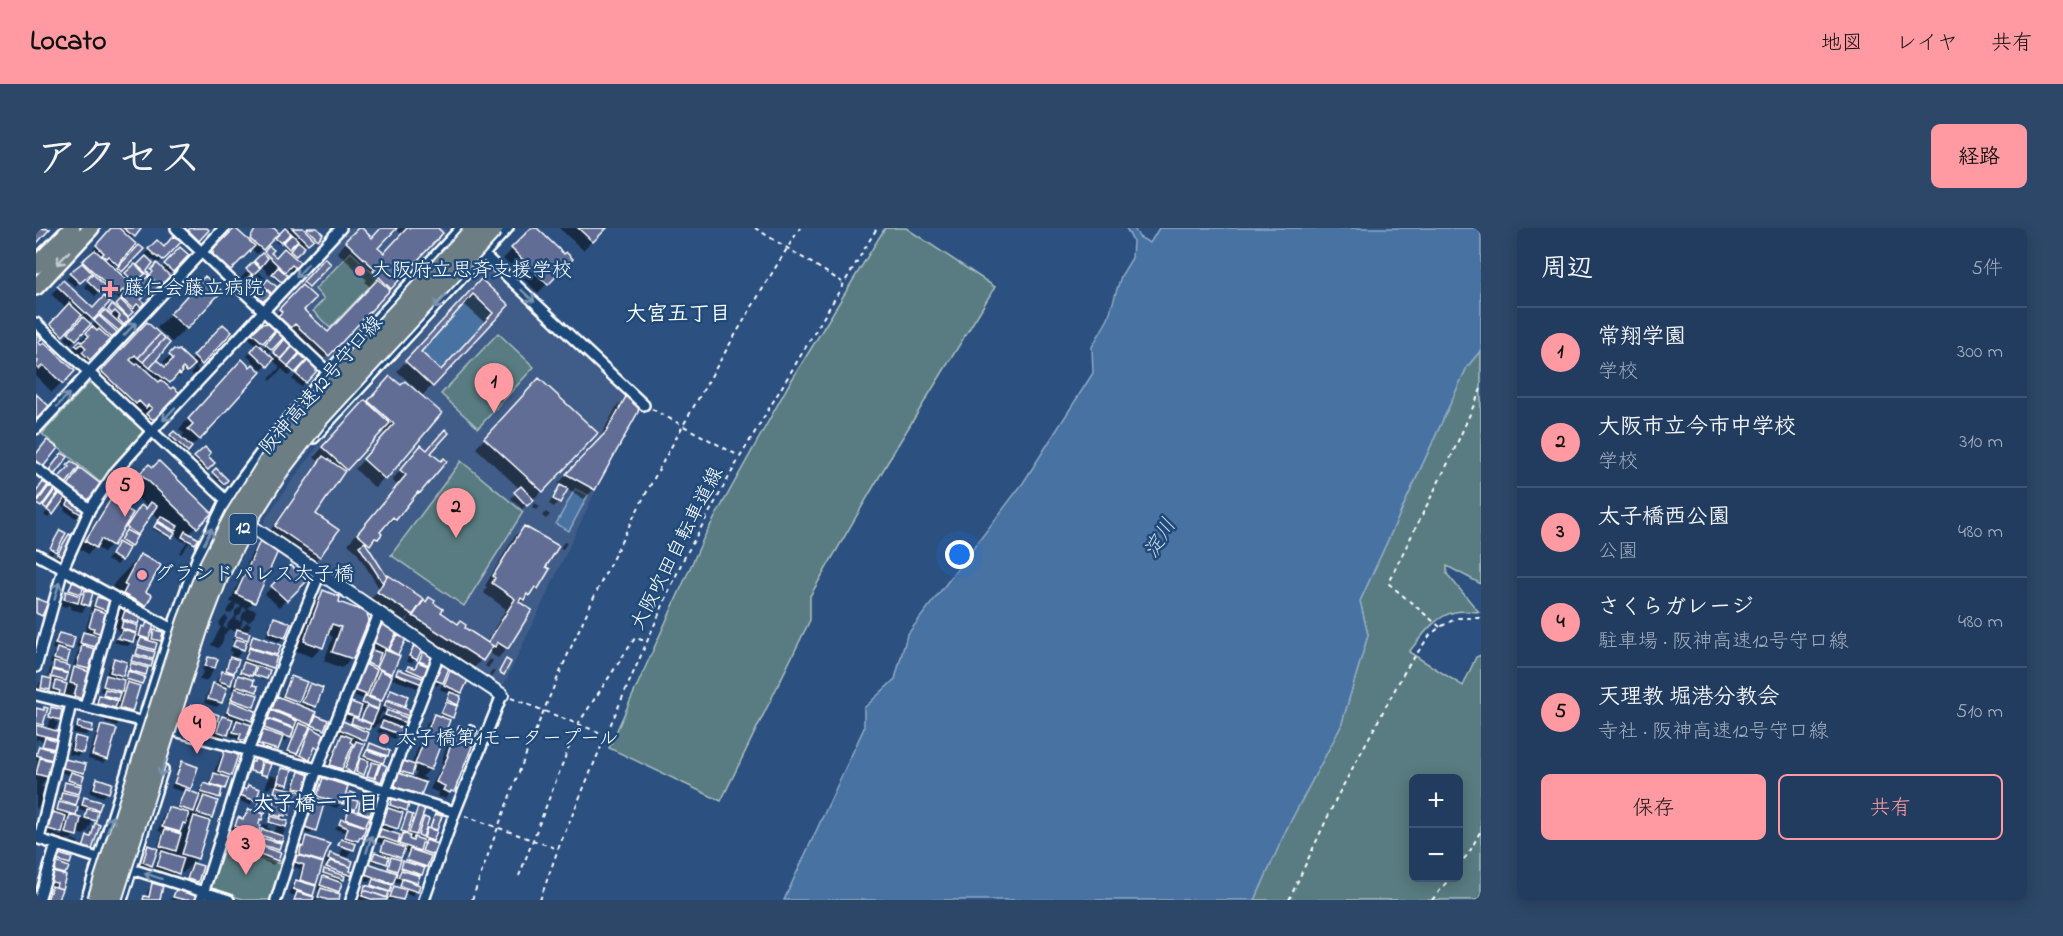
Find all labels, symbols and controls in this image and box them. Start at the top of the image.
text: Locato [30,22,106,63]
text: 地図 [1821,29,1863,59]
text: レイヤ [1896,29,1958,59]
text: 共有 [1991,29,2033,59]
button: 経路 [1931,124,2027,188]
text: アクセス [36,130,201,191]
one-way arrow [56,250,71,265]
text: 周辺 [1541,251,1593,289]
text: 5件 [1972,255,2003,284]
place label: 大阪府立思斉支援学校 [372,257,572,286]
one-way arrow [295,263,309,278]
marker: 大阪府立思斉支援学校 [353,264,367,278]
place label: 藤仁会藤立病院 [124,275,264,304]
marker: 藤仁会藤立病院 [101,280,119,298]
one-way arrow [520,289,535,303]
one-way arrow [433,294,447,309]
district label: 大宮五丁目 [626,300,731,330]
street label: 阪神高速12号守口線 [253,310,391,462]
one-way arrow [123,322,137,337]
text: 常翔学園 [1598,322,1686,354]
text: 1 [1557,338,1564,367]
text: 300 m [1957,338,2003,367]
text: 学校 [1598,358,1638,387]
pin: 1 [474,364,514,413]
one-way arrow [56,393,70,408]
one-way arrow [161,406,176,421]
text: 大阪市立今市中学校 [1598,412,1796,444]
text: 2 [1556,428,1565,457]
text: 310 m [1959,428,2003,457]
text: 学校 [1598,448,1638,477]
street label: 大阪吹田自転車道線 [624,462,732,636]
pin: 5 [106,468,145,517]
pin: 2 [436,488,476,538]
text: 太子橋西公園 [1598,502,1730,534]
water label: 淀川 [1137,513,1185,565]
road number: 12 [230,514,256,544]
text: 3 [1556,518,1565,547]
text: 480 m [1958,518,2003,547]
one-way arrow [203,527,214,545]
text: 公園 [1598,538,1638,567]
your location [945,540,974,569]
place label: グランドパレス太子橋 [154,561,354,590]
marker: グランドパレス太子橋 [135,568,149,582]
one-way arrow [52,582,63,601]
text: さくらガレージ [1598,592,1753,624]
text: 4 [1556,608,1565,637]
text: 480 m [1958,608,2003,637]
text: 駐車場 · 阪神高速12号守口線 [1598,628,1849,657]
text: 天理教 堀港分教会 [1598,682,1780,714]
text: 5 [1555,698,1566,727]
text: 510 m [1956,698,2003,727]
pin: 4 [178,704,216,754]
text: 寺社 · 阪神高速12号守口線 [1598,718,1829,747]
place label: 太子橋第1モータープール [396,725,619,754]
marker: 太子橋第1モータープール [377,732,391,746]
one-way arrow [157,759,168,778]
map controls [1409,774,1463,882]
button: + [1409,774,1463,828]
button: 保存 [1541,774,1766,840]
button: 共有 [1778,774,2003,840]
district label: 太子橋一丁目 [253,790,379,820]
one-way arrow [105,815,116,834]
pin: 3 [226,826,266,875]
button: − [1409,828,1463,882]
one-way arrow [364,835,375,854]
one-way arrow [144,870,163,881]

